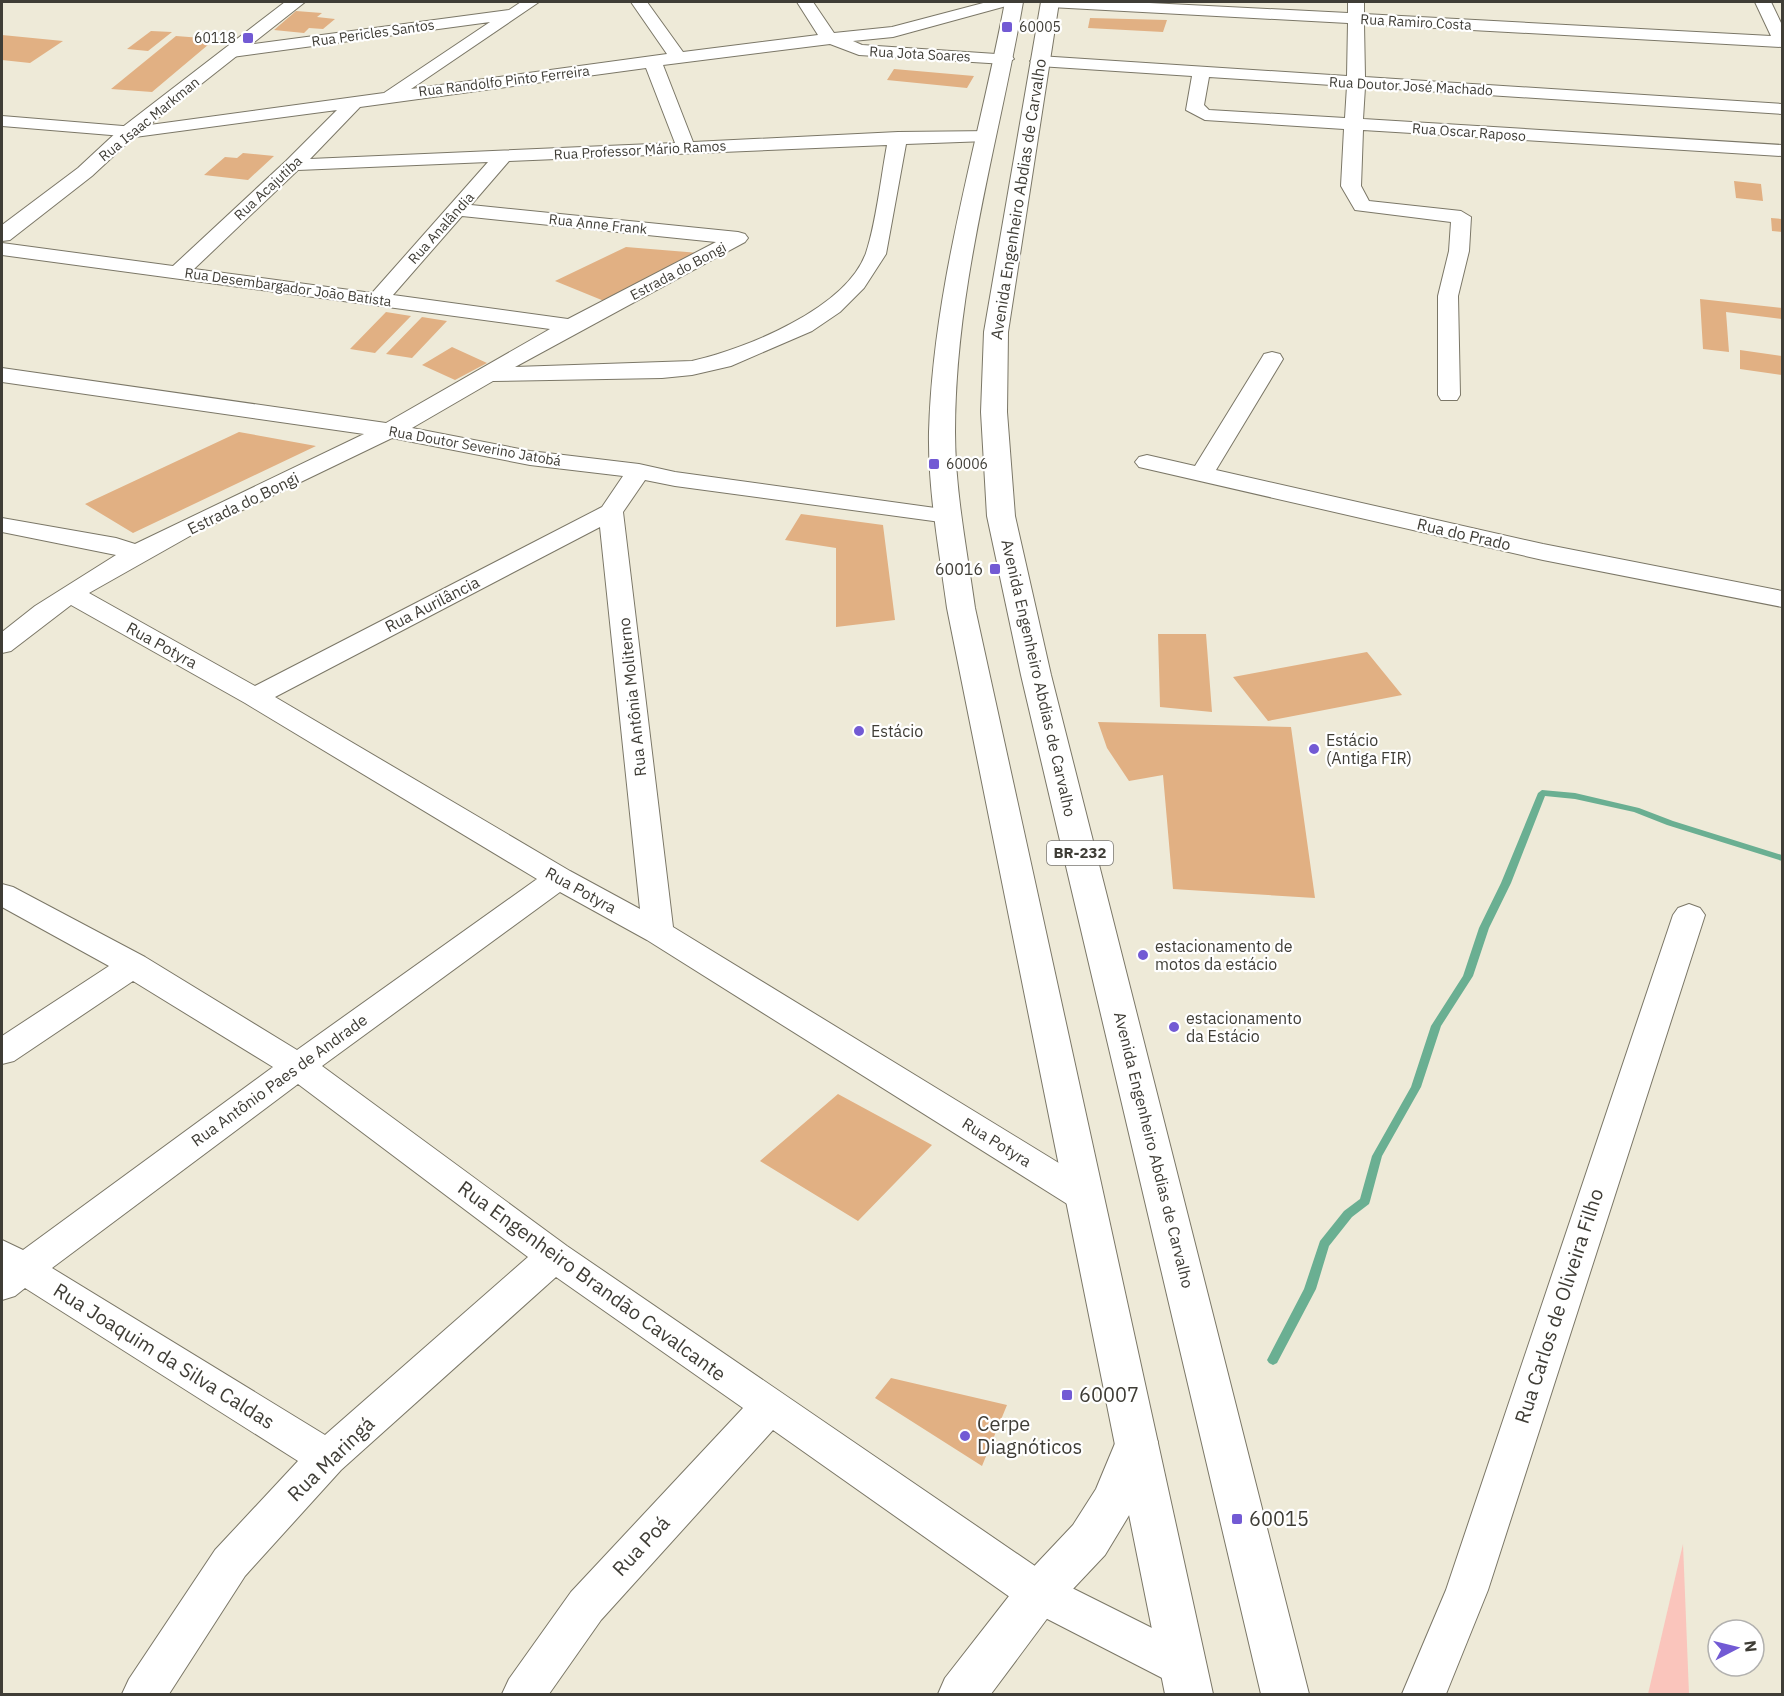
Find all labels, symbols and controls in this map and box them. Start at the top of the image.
street label: Rua Ramiro Costa [1360,10,1473,34]
street label: Rua Pericles Santos [310,15,436,51]
place label: 60005 [1019,18,1061,36]
marker: 60005 [1000,20,1014,34]
place label: 60118 [194,29,236,47]
marker: 60118 [241,31,255,45]
street label: Rua Jota Soares [869,42,971,66]
street label: Avenida Engenheiro Abdias de Carvalho [986,57,1050,341]
street label: Rua Randolfo Pinto Ferreira [417,61,591,100]
street label: Rua Isaac Markman [95,73,203,165]
street label: Rua Doutor José Machado [1329,73,1494,99]
street label: Rua Oscar Raposo [1411,119,1527,145]
street label: Rua Professor Mário Ramos [553,136,727,164]
street label: Rua Acajutiba [230,152,306,224]
street label: Rua Analândia [404,188,478,268]
street label: Rua Anne Frank [548,210,649,238]
street label: Estrada do Bongi [627,238,729,304]
street label: Rua Desembargador João Batista [183,264,393,311]
street label: Rua Doutor Severino Jatobá [387,422,563,470]
place label: 60006 [946,455,988,473]
marker: 60006 [927,457,941,471]
street label: Estrada do Bongi [184,467,302,539]
street label: Rua do Prado [1415,513,1513,555]
street label: Avenida Engenheiro Abdias de Carvalho [997,537,1081,819]
place label: 60016 [935,559,983,579]
marker: 60016 [988,562,1002,576]
street label: Rua Aurilância [381,571,483,636]
street label: Rua Potyra [123,617,201,673]
street label: Rua Antônia Moliterno [614,617,650,777]
place label: Estácio [871,721,923,741]
marker: Estácio [852,724,866,738]
place label: Estácio (Antiga FIR) [1326,730,1412,768]
marker: Estácio (Antiga FIR) [1307,742,1321,756]
road number: BR-232 [1047,841,1113,865]
street label: Rua Potyra [542,862,620,918]
place label: estacionamento de motos da estácio [1155,936,1293,974]
marker: estacionamento de motos da estácio [1136,948,1150,962]
place label: estacionamento da Estácio [1186,1008,1302,1046]
street label: Rua Antônio Paes de Andrade [187,1009,371,1151]
street label: Avenida Engenheiro Abdias de Carvalho [1110,1010,1198,1290]
marker: estacionamento da Estácio [1167,1020,1181,1034]
street label: Rua Potyra [959,1113,1036,1171]
street label: Rua Engenheiro Brandão Cavalcante [453,1174,732,1387]
street label: Rua Carlos de Oliveira Filho [1508,1185,1609,1427]
street label: Rua Joaquim da Silva Caldas [48,1276,280,1435]
place label: 60007 [1079,1381,1139,1408]
marker: 60007 [1060,1388,1074,1402]
street label: Rua Maringá [281,1410,380,1507]
place label: Cerpe Diagnóticos [977,1410,1082,1460]
marker: Cerpe Diagnóticos [958,1429,972,1443]
place label: 60015 [1249,1505,1309,1532]
street label: Rua Poá [606,1509,676,1582]
marker: 60015 [1230,1512,1244,1526]
north arrow [1706,1618,1766,1678]
text: N [1740,1639,1762,1653]

